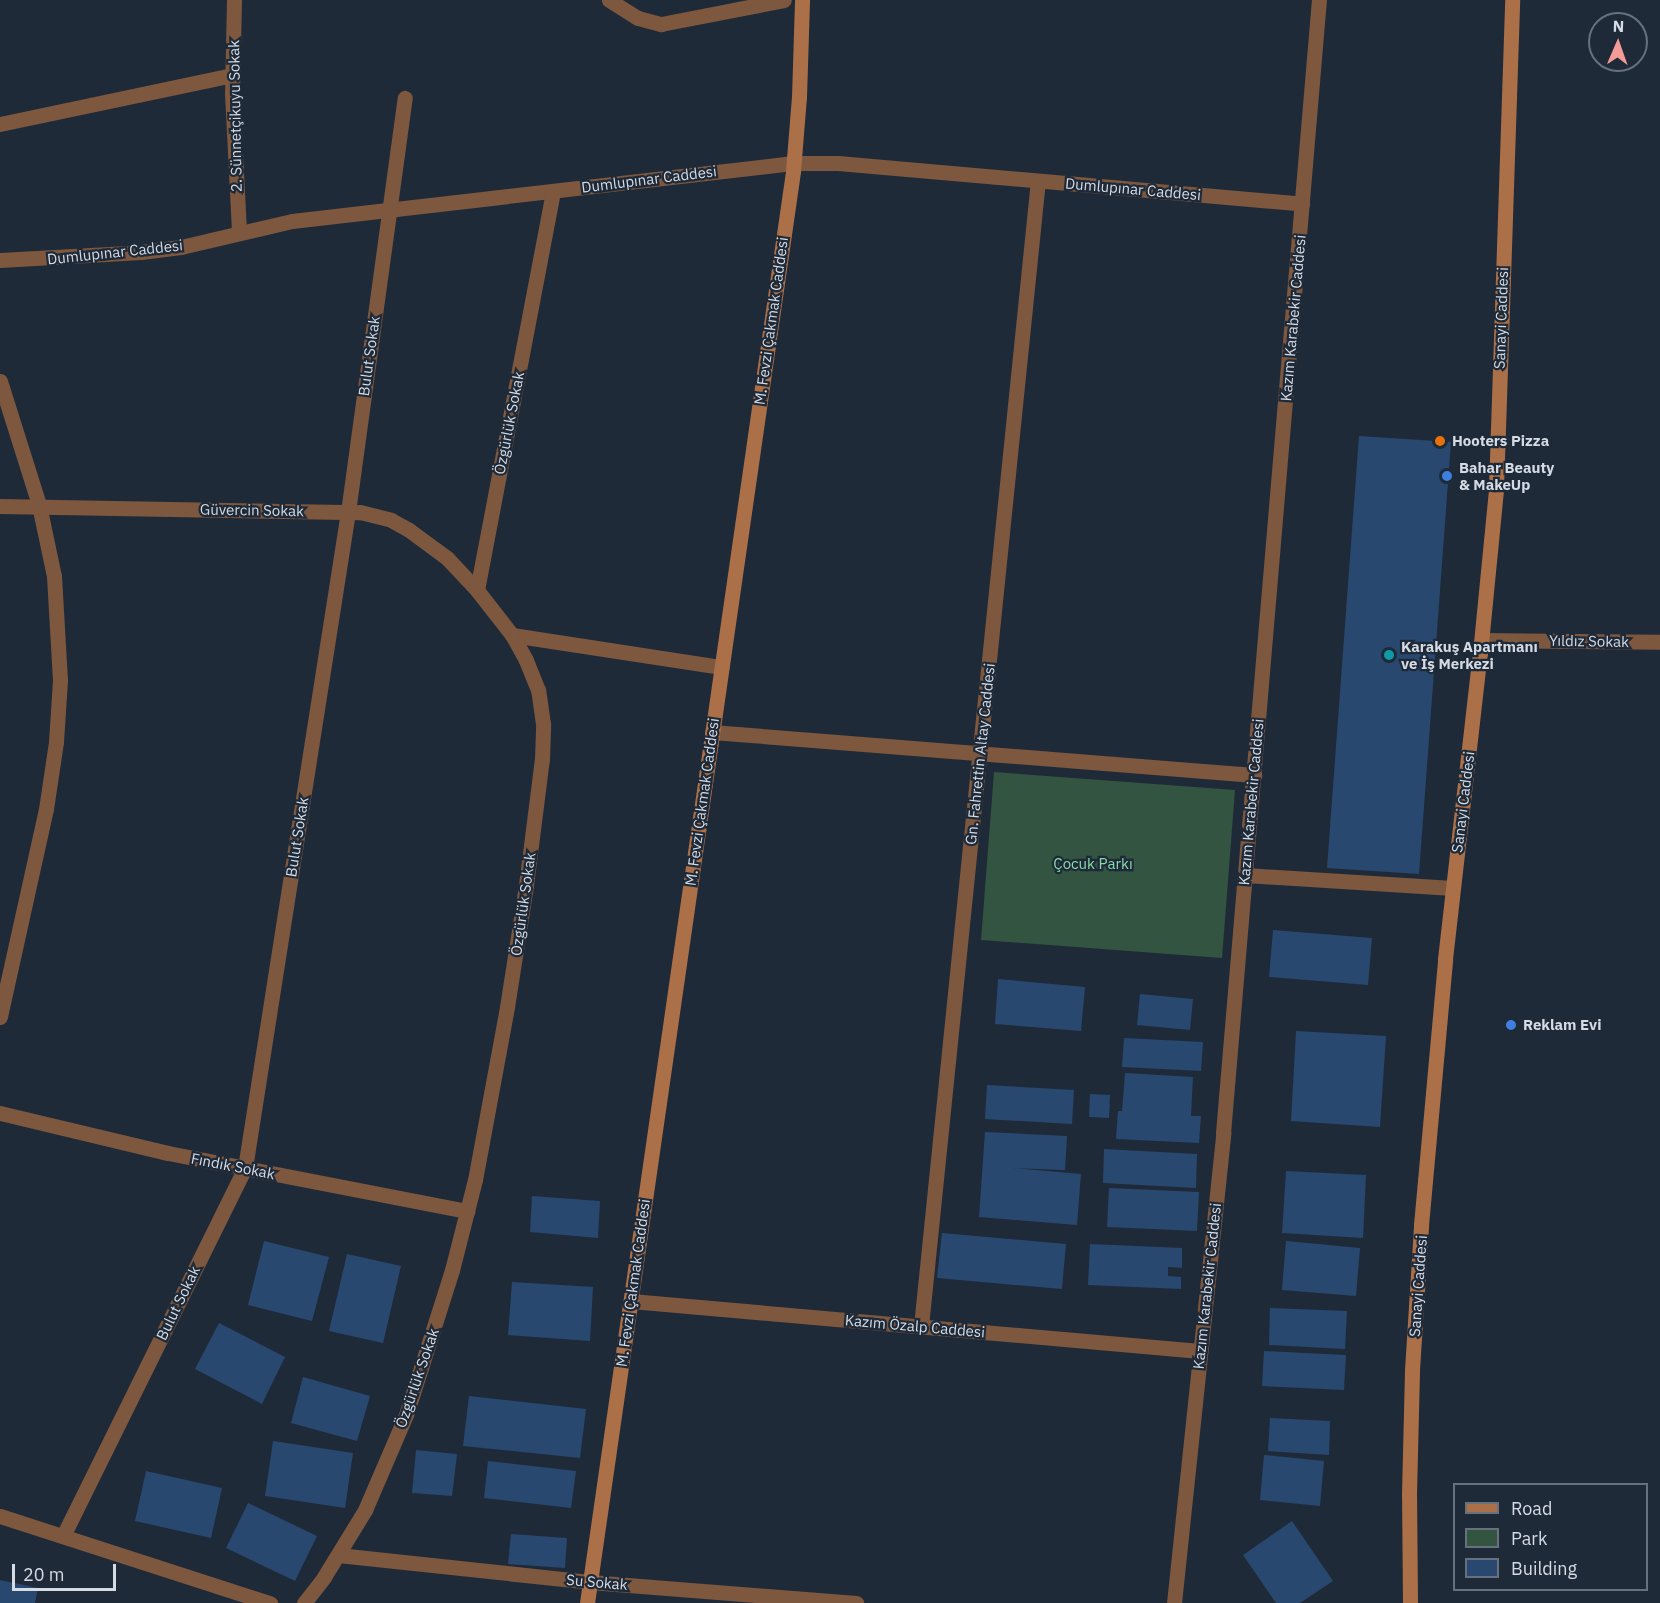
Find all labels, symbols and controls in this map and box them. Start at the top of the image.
north arrow [1588,12,1648,72]
text: N [1612,16,1625,36]
street label: 2. Sünnetçikuyu Sokak [225,40,245,192]
street label: Dumlupınar Caddesi [580,162,718,196]
street label: Dumlupınar Caddesi [1064,174,1202,204]
street label: Kazım Karabekir Caddesi [1277,234,1309,402]
street label: Dumlupınar Caddesi [46,236,184,268]
street label: M. Fevzi Çakmak Caddesi [750,236,792,406]
street label: Sanayi Caddesi [1490,267,1512,369]
street label: Bulut Sokak [354,315,384,397]
street label: Özgürlük Sokak [490,370,528,476]
place label: Hooters Pizza [1452,432,1549,450]
marker: Hooters Pizza [1433,434,1447,448]
place label: Bahar Beauty & MakeUp [1459,458,1554,493]
marker: Bahar Beauty & MakeUp [1440,469,1454,483]
street label: Güvercin Sokak [200,500,304,520]
street label: Yıldız Sokak [1549,631,1629,651]
place label: Karakuş Apartmanı ve İş Merkezi [1401,637,1538,672]
marker: Karakuş Apartmanı ve İş Merkezi [1382,648,1396,662]
street label: Gn. Fahrettin Altay Caddesi [962,662,998,846]
street label: M. Fevzi Çakmak Caddesi [681,717,723,887]
street label: Kazım Karabekir Caddesi [1235,718,1267,886]
street label: Sanayi Caddesi [1448,750,1478,854]
street label: Bulut Sokak [282,796,312,878]
street label: Özgürlük Sokak [507,851,539,957]
park label: Çocuk Parkı [1053,855,1133,873]
place label: Reklam Evi [1523,1016,1601,1034]
marker: Reklam Evi [1504,1018,1518,1032]
street label: Fındık Sokak [190,1149,276,1183]
street label: M. Fevzi Çakmak Caddesi [612,1198,654,1368]
street label: Kazım Karabekir Caddesi [1189,1202,1225,1370]
street label: Sanayi Caddesi [1405,1235,1431,1337]
street label: Bulut Sokak [152,1263,204,1343]
street label: Kazım Özalp Caddesi [844,1311,986,1341]
street label: Özgürlük Sokak [392,1326,442,1430]
legend [1453,1483,1648,1591]
text: Road [1511,1497,1552,1520]
text: Park [1511,1527,1547,1550]
scale bar [15,1552,118,1590]
text: Building [1511,1557,1577,1580]
text: 20 m [23,1563,65,1586]
street label: Su Sokak [566,1570,628,1594]

